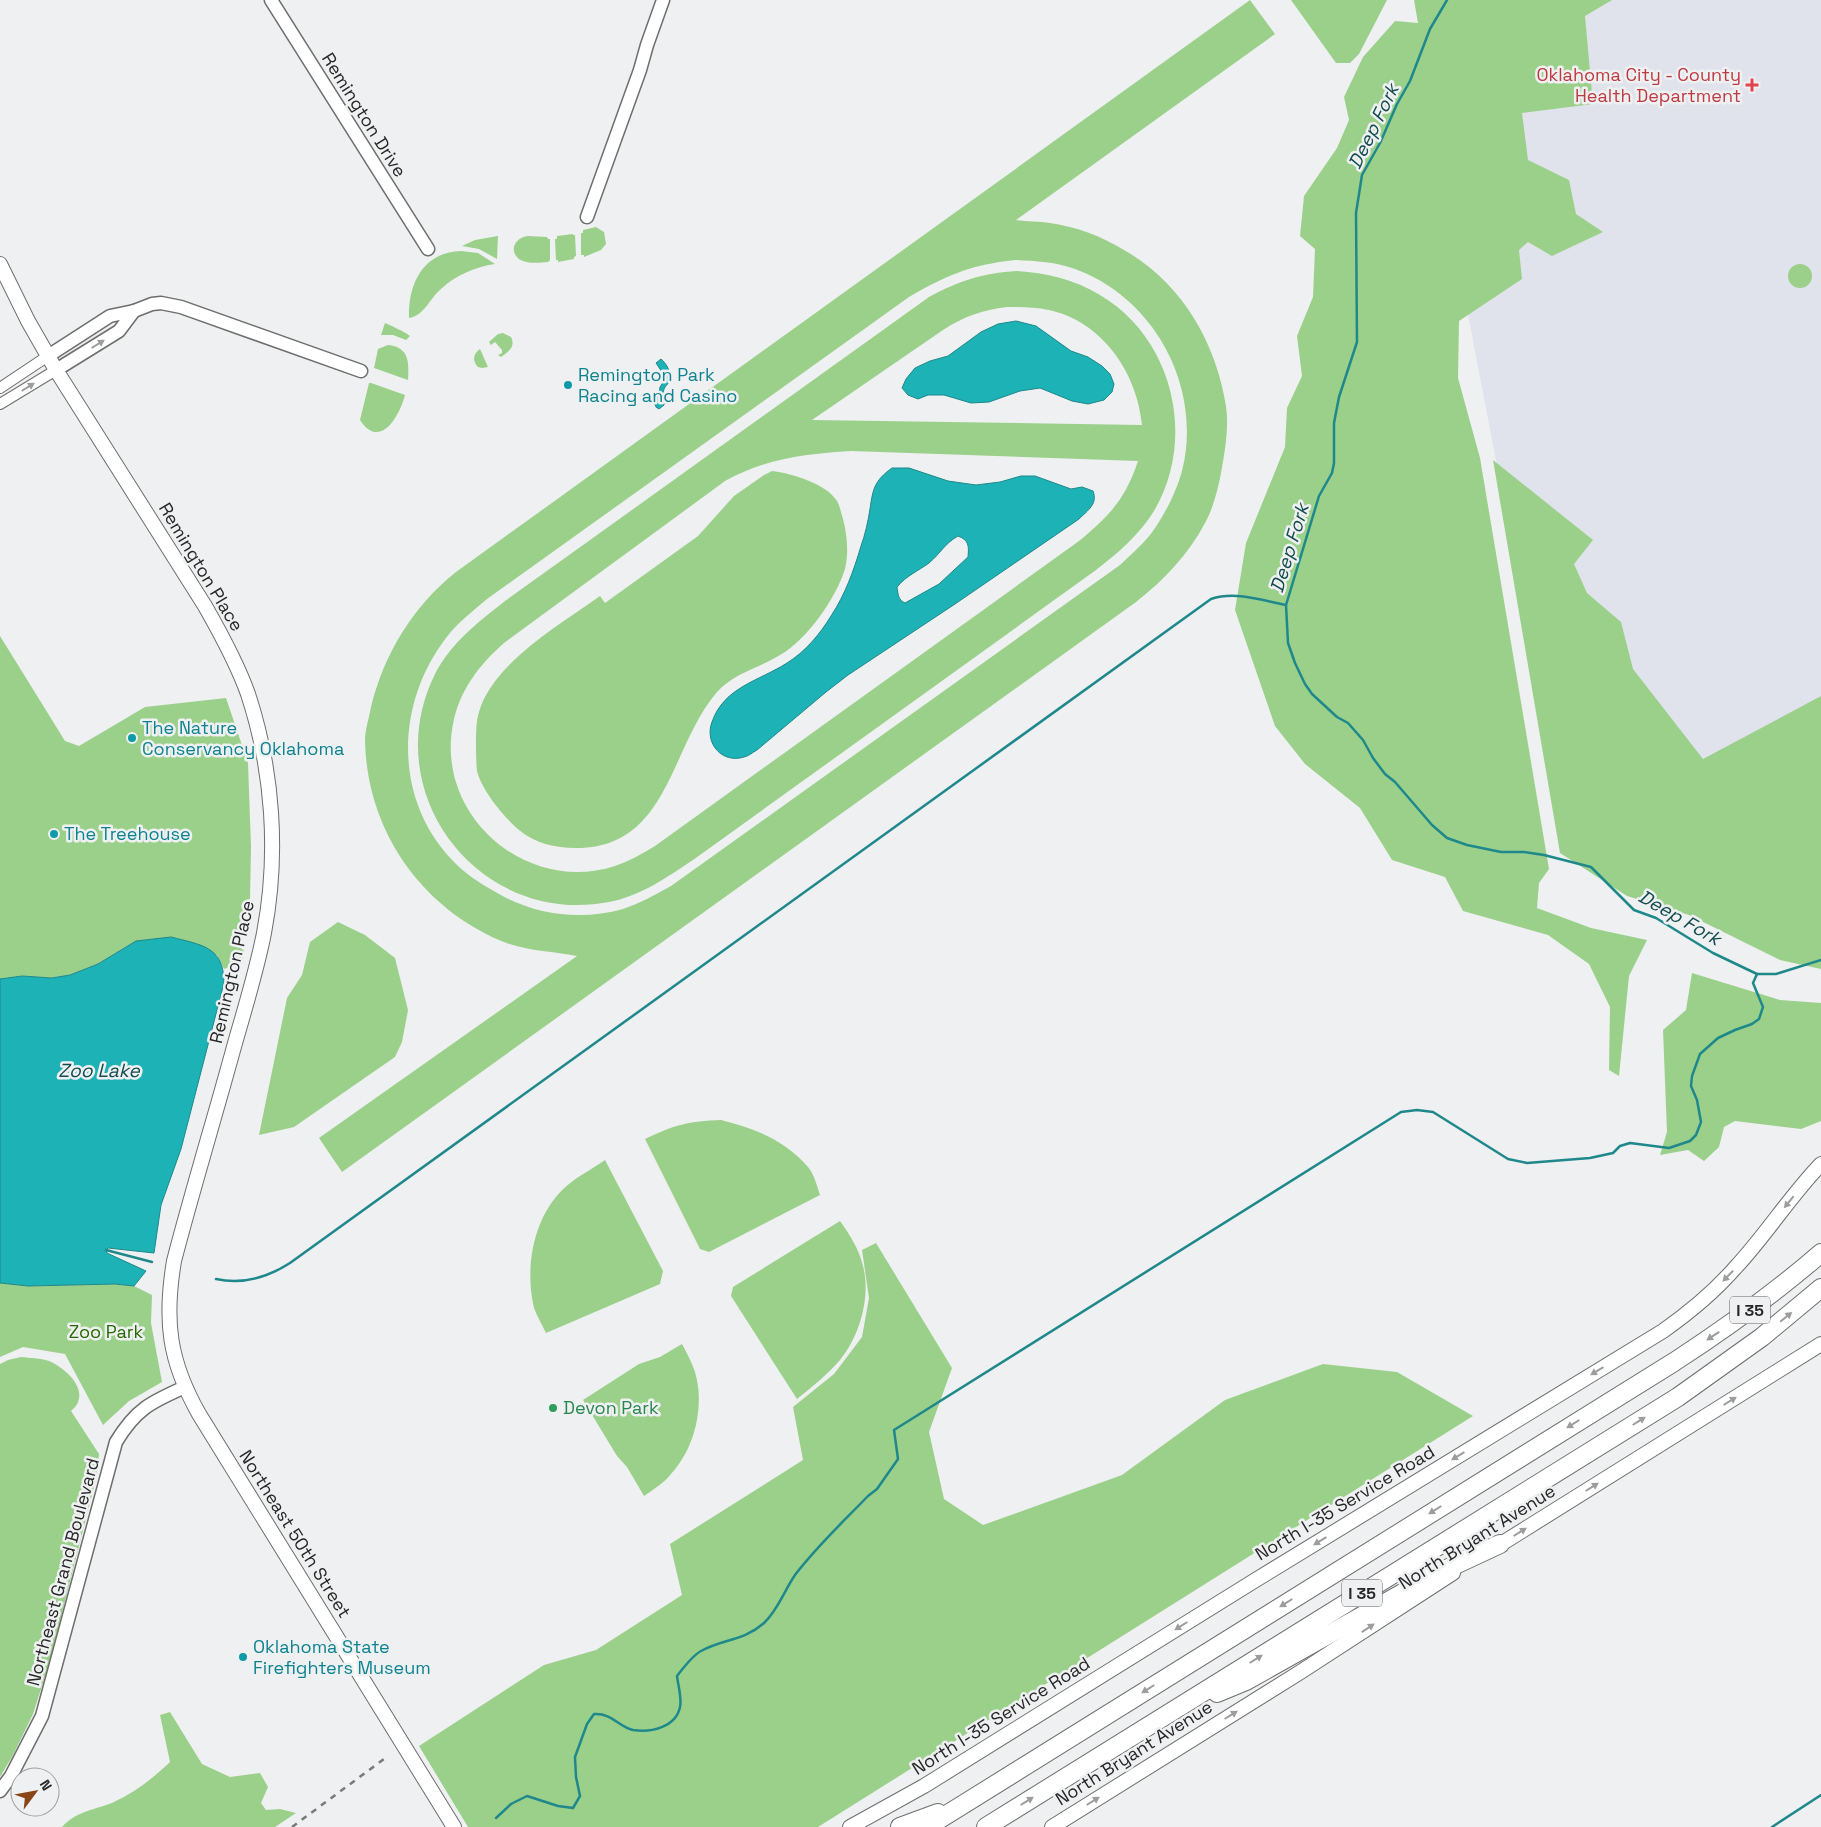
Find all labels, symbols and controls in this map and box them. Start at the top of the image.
street label: Remington Drive [317,48,412,181]
place label: Oklahoma City - County Health Department [1536,63,1741,107]
water label: Deep Fork [1342,77,1406,173]
marker: Oklahoma City - County Health Department [1745,78,1759,92]
one-way arrow [91,339,104,349]
place label: Remington Park Racing and Casino [578,363,737,407]
marker: Remington Park Racing and Casino [562,379,574,391]
one-way arrow [21,382,35,391]
street label: Remington Place [154,498,249,635]
water label: Deep Fork [1264,498,1316,596]
place label: The Nature Conservancy Oklahoma [142,716,344,760]
marker: The Nature Conservancy Oklahoma [126,732,138,744]
place label: The Treehouse [64,822,191,845]
marker: The Treehouse [48,828,60,840]
water label: Deep Fork [1634,884,1728,953]
street label: Remington Place [204,898,259,1046]
water label: Zoo Lake [58,1058,140,1083]
one-way arrow [1784,1196,1795,1209]
one-way arrow [1722,1270,1734,1282]
road number: I 35 [1730,1296,1770,1324]
one-way arrow [1779,1312,1792,1323]
park label: Zoo Park [69,1320,144,1343]
one-way arrow [1707,1332,1720,1341]
one-way arrow [1590,1366,1603,1376]
place label: Devon Park [563,1396,659,1419]
one-way arrow [1723,1396,1736,1406]
marker: Devon Park [547,1402,559,1414]
one-way arrow [1633,1416,1646,1425]
one-way arrow [1567,1420,1580,1429]
street label: North I-35 Service Road [1251,1440,1439,1565]
street label: Northeast 50th Street [234,1446,356,1622]
one-way arrow [1452,1451,1465,1460]
street label: Northeast Grand Boulevard [21,1455,104,1688]
street label: North Bryant Avenue [1394,1479,1560,1594]
one-way arrow [1585,1482,1598,1491]
one-way arrow [1429,1505,1442,1515]
one-way arrow [1513,1527,1527,1536]
one-way arrow [1313,1536,1326,1545]
road number: I 35 [1342,1580,1382,1606]
one-way arrow [1279,1598,1292,1608]
one-way arrow [1175,1621,1188,1631]
one-way arrow [1362,1623,1375,1633]
place label: Oklahoma State Firefighters Museum [253,1635,431,1679]
marker: Oklahoma State Firefighters Museum [237,1651,249,1663]
street label: North I-35 Service Road [908,1651,1094,1780]
one-way arrow [1249,1654,1263,1664]
one-way arrow [1141,1684,1154,1694]
street label: North Bryant Avenue [1051,1695,1217,1810]
one-way arrow [1224,1711,1238,1720]
north arrow [10,1767,60,1817]
text: N [36,1776,56,1794]
one-way arrow [1021,1797,1034,1806]
one-way arrow [1086,1797,1100,1806]

